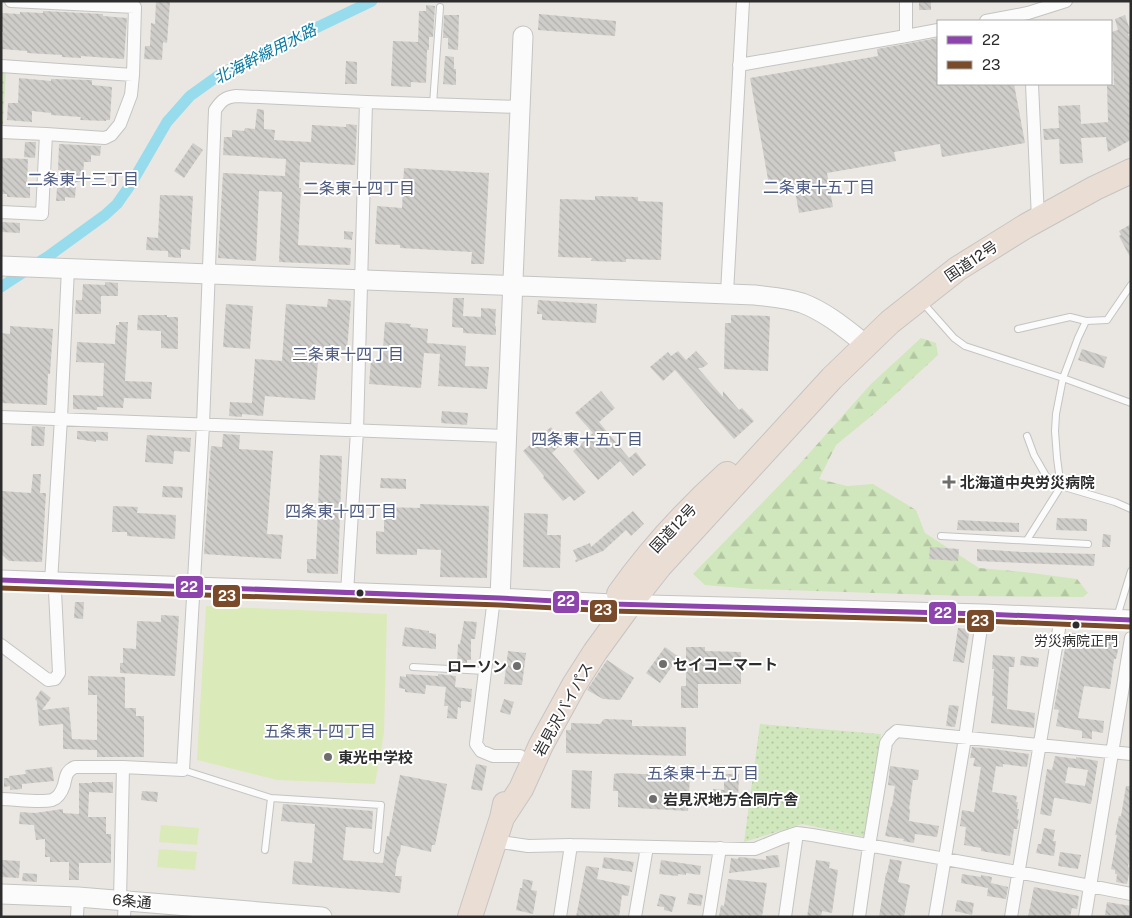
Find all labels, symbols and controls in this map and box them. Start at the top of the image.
water label: 北海幹線用水路 [211,19,321,88]
legend [937,20,1112,85]
text: 22 [982,31,1000,48]
text: 23 [982,56,1000,73]
district label: 二条東十三丁目 [27,170,139,189]
district label: 二条東十五丁目 [763,178,875,197]
district label: 二条東十四丁目 [303,179,415,198]
street label: 国道12号 [941,237,1001,285]
district label: 三条東十四丁目 [292,345,404,364]
district label: 四条東十五丁目 [531,430,643,449]
place label: 北海道中央労災病院 [960,474,1095,491]
marker: 北海道中央労災病院 [942,475,956,489]
street label: 国道12号 [646,500,700,556]
district label: 四条東十四丁目 [285,502,397,521]
line badge: 22 [175,575,204,599]
text: 22 [180,579,198,595]
line badge: 23 [212,584,241,608]
text: 23 [218,588,236,604]
unlabelled marker [355,588,365,598]
line badge: 22 [552,590,580,614]
text: 22 [557,593,575,609]
line badge: 23 [589,599,618,623]
line badge: 22 [928,601,957,625]
text: 23 [594,602,612,618]
text: 22 [934,605,952,621]
line badge: 23 [966,609,995,633]
text: 23 [971,613,989,629]
marker: 労災病院正門 [1071,620,1081,630]
place label: 労災病院正門 [1034,633,1118,649]
place label: セイコーマート [673,656,778,673]
place label: ローソン [447,658,507,675]
marker: セイコーマート [657,658,669,670]
street label: 岩見沢バイパス [530,659,596,759]
marker: ローソン [511,660,523,672]
district label: 五条東十四丁目 [264,722,376,741]
place label: 東光中学校 [338,749,413,766]
marker: 東光中学校 [322,751,334,763]
district label: 五条東十五丁目 [647,764,759,783]
place label: 岩見沢地方合同庁舎 [663,791,799,808]
marker: 岩見沢地方合同庁舎 [647,793,659,805]
street label: 6条通 [112,891,152,911]

